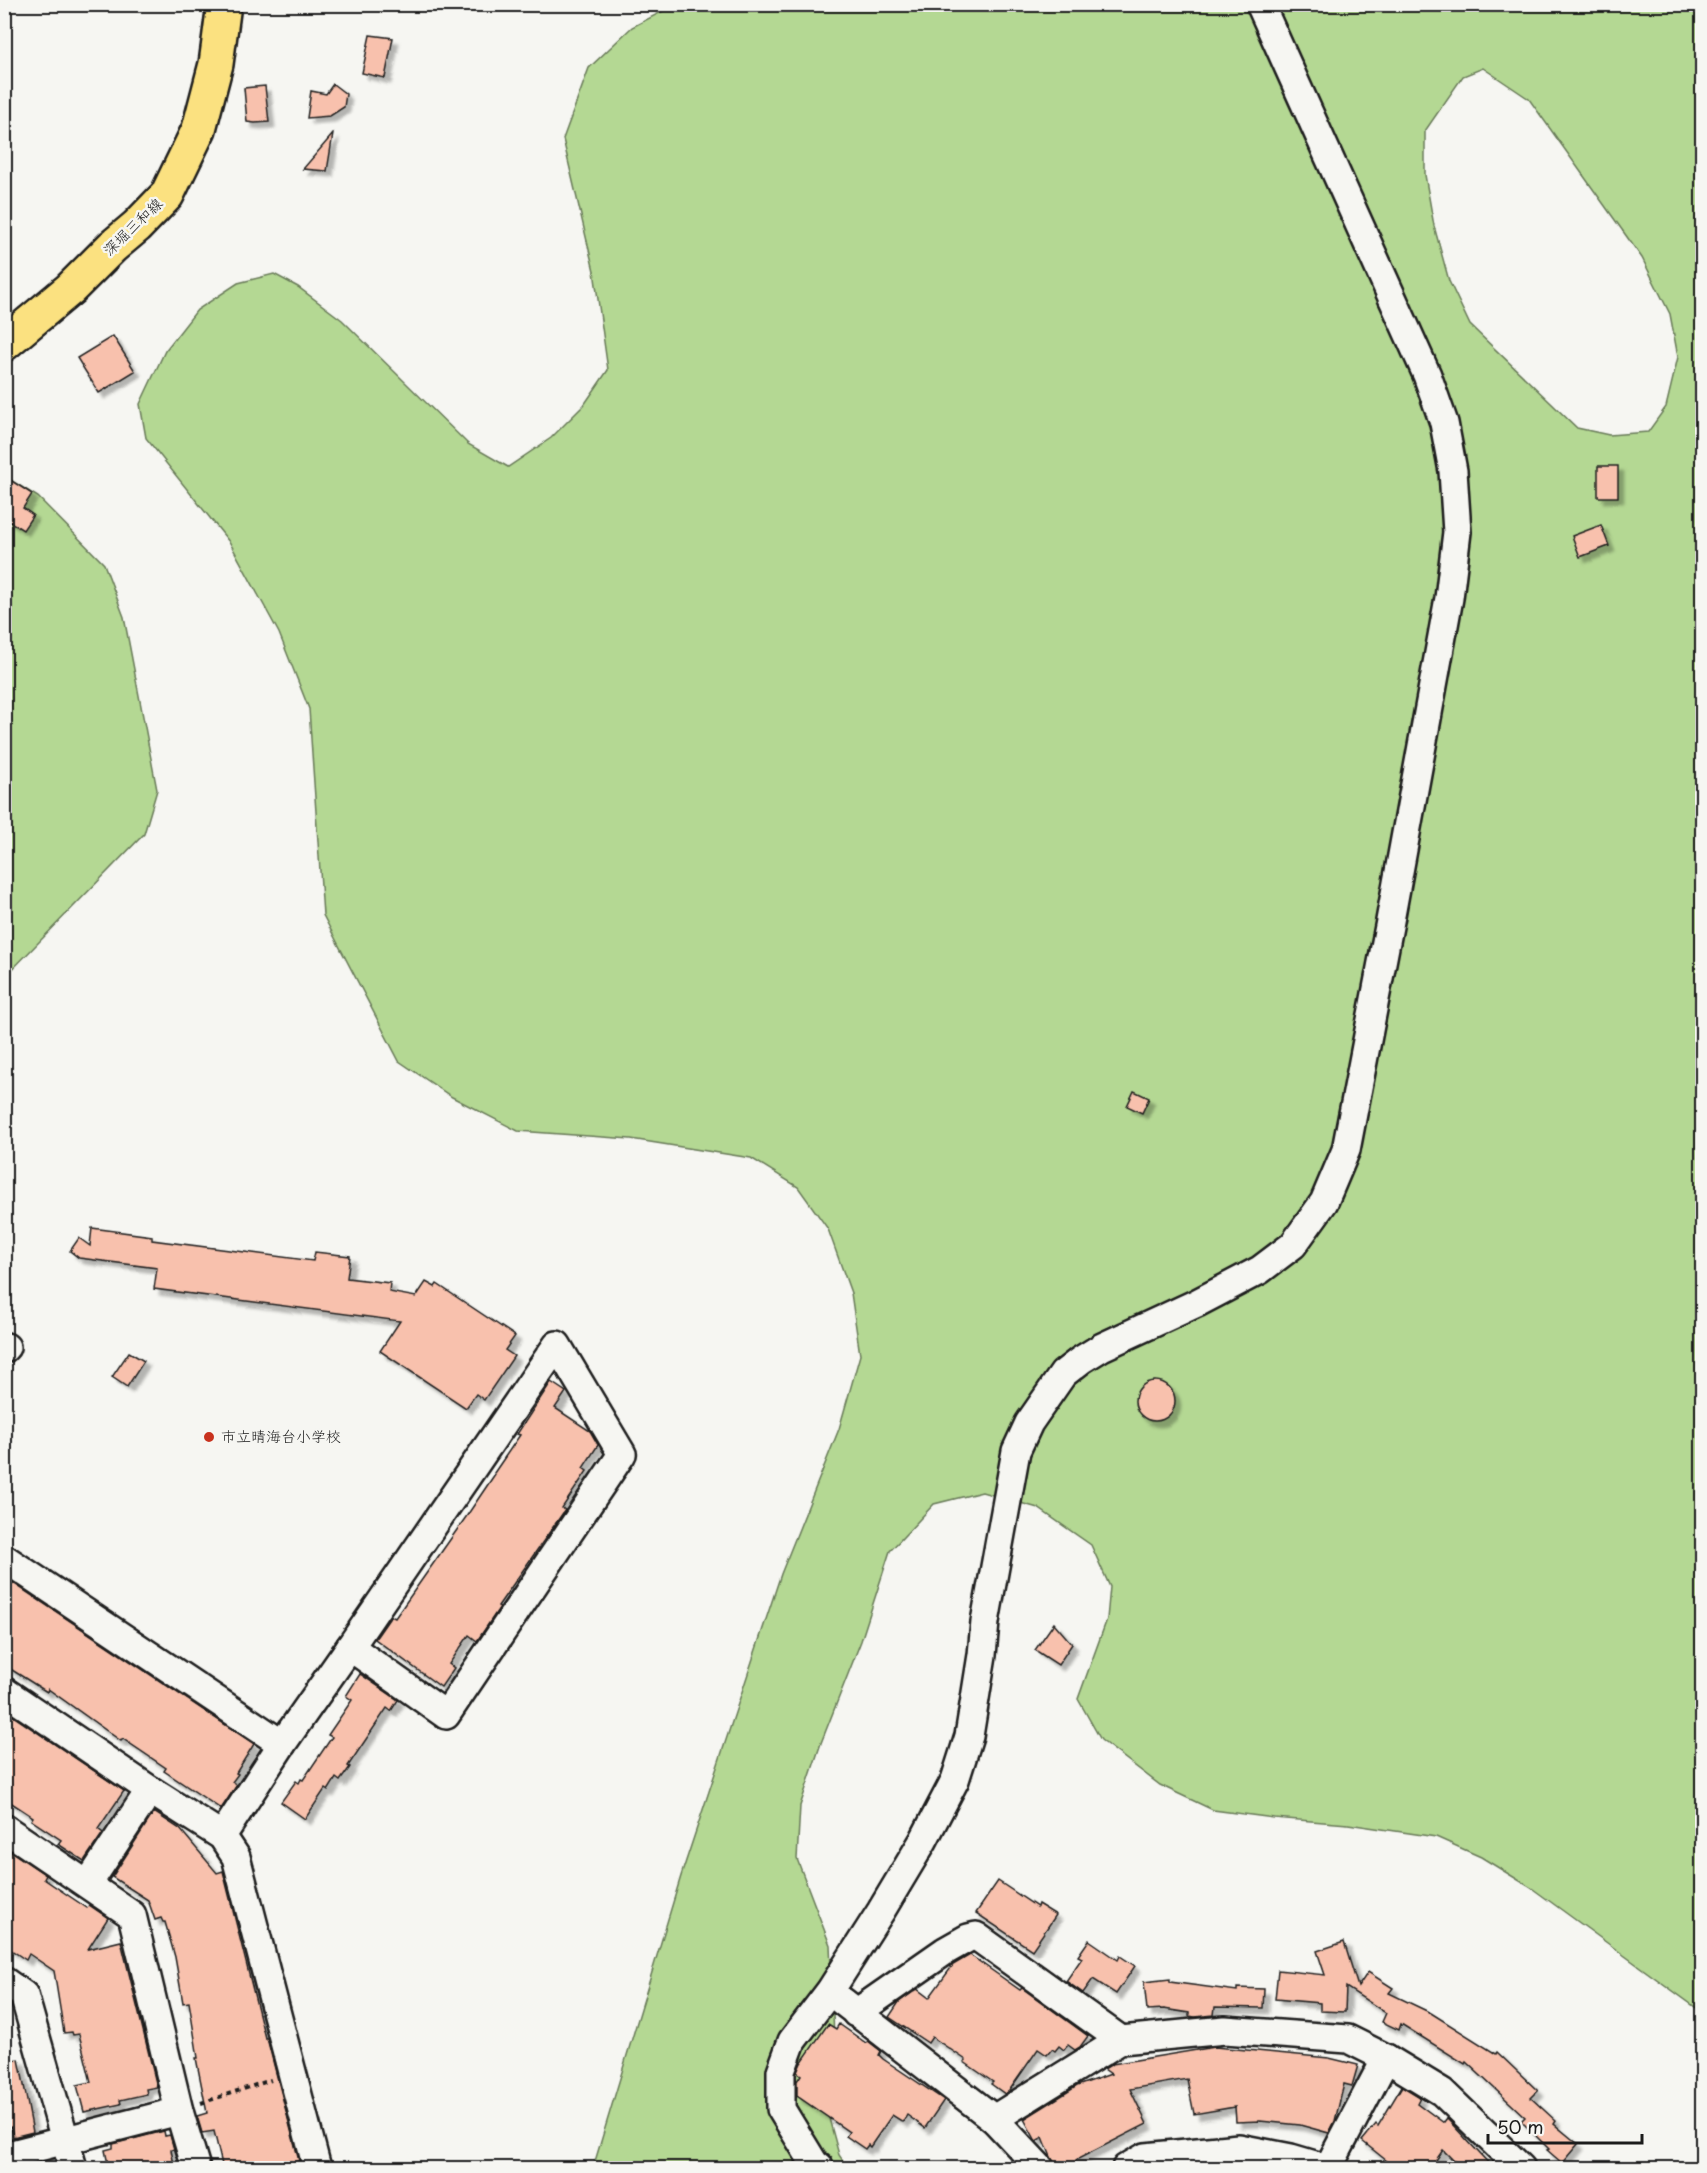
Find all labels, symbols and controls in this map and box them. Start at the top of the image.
street label: 深堀三和線 [97,192,167,260]
place label: 市立晴海台小学校 [221,1424,341,1447]
marker: 市立晴海台小学校 [202,1430,216,1444]
scale bar [1488,2107,1642,2145]
text: 50 m [1497,2113,1544,2140]

